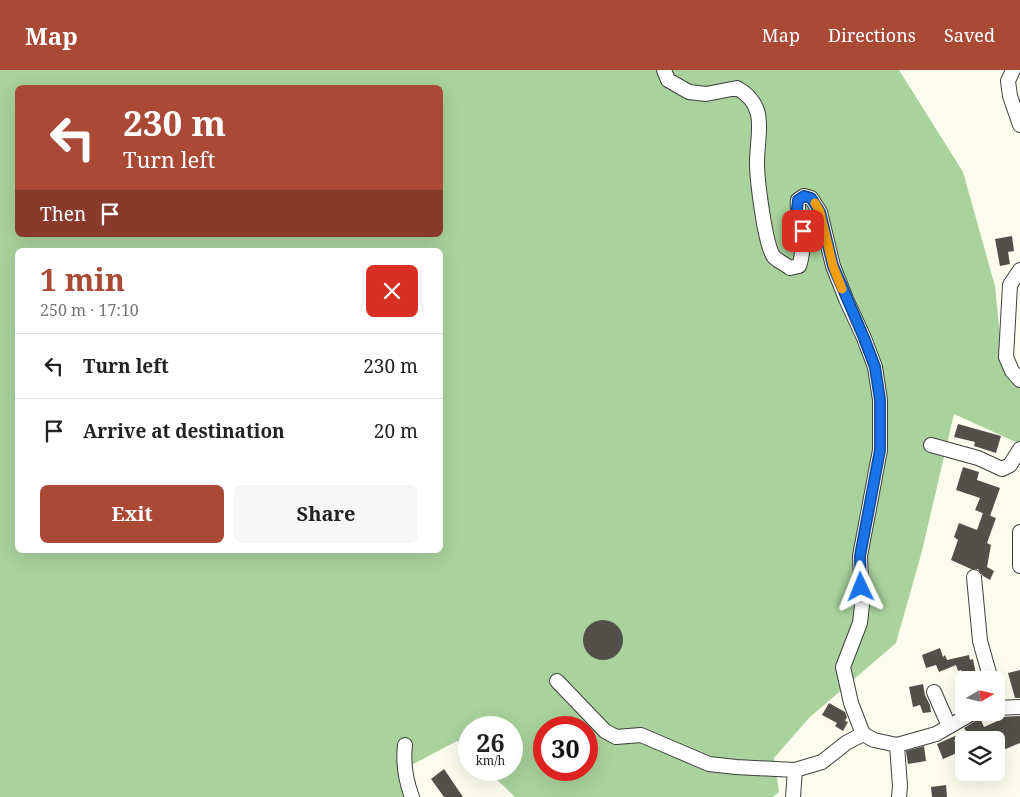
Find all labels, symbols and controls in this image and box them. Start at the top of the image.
text: Map [25,19,78,52]
text: Map [762,23,800,47]
text: Directions [828,23,916,47]
text: Saved [944,23,995,47]
text: 230 m [123,99,226,146]
icon: left [40,105,105,170]
text: Turn left [123,144,215,174]
icon: arrive [96,200,124,228]
text: Then [40,201,86,227]
pin [782,210,824,252]
icon: arrive [789,217,817,245]
text: 1 min [40,259,125,300]
button: close [366,265,418,317]
text: 250 m · 17:10 [40,299,139,321]
icon: left [40,352,68,380]
text: Turn left [83,353,169,379]
text: 230 m [363,353,418,379]
icon: arrive [40,417,68,445]
text: Arrive at destination [83,418,285,444]
text: 20 m [374,418,418,444]
button: Exit [40,485,224,543]
button: Share [234,485,418,543]
position arrow [834,560,886,612]
north arrow [955,671,1005,721]
map controls [955,671,1005,781]
speed limit sign: 30 [533,716,598,781]
text: 26 [476,725,505,759]
button: layers [955,731,1005,781]
text: km/h [476,752,505,769]

